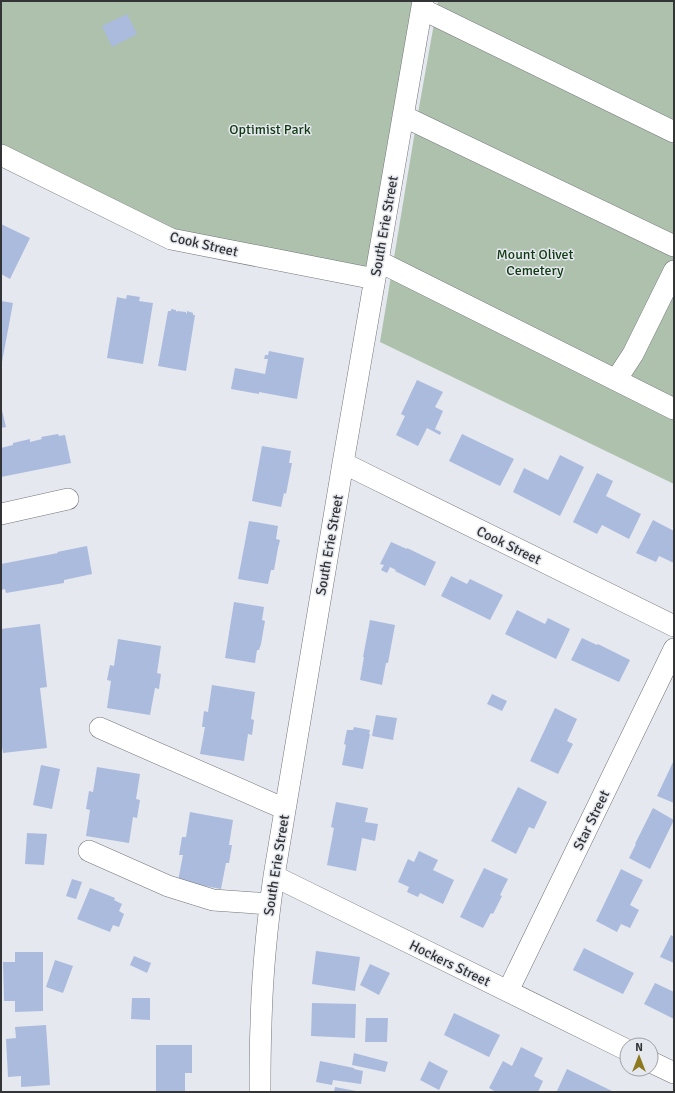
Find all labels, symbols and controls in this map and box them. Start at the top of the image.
park label: Optimist Park [229,121,311,138]
street label: South Erie Street [367,174,402,278]
street label: Cook Street [168,228,240,261]
park label: Mount Olivet Cemetery [497,246,574,279]
street label: South Erie Street [312,493,347,597]
street label: Cook Street [474,523,544,568]
street label: Star Street [570,787,613,853]
street label: South Erie Street [260,813,293,917]
street label: Hockers Street [407,937,493,990]
north arrow [619,1037,659,1077]
text: N [635,1041,643,1054]

